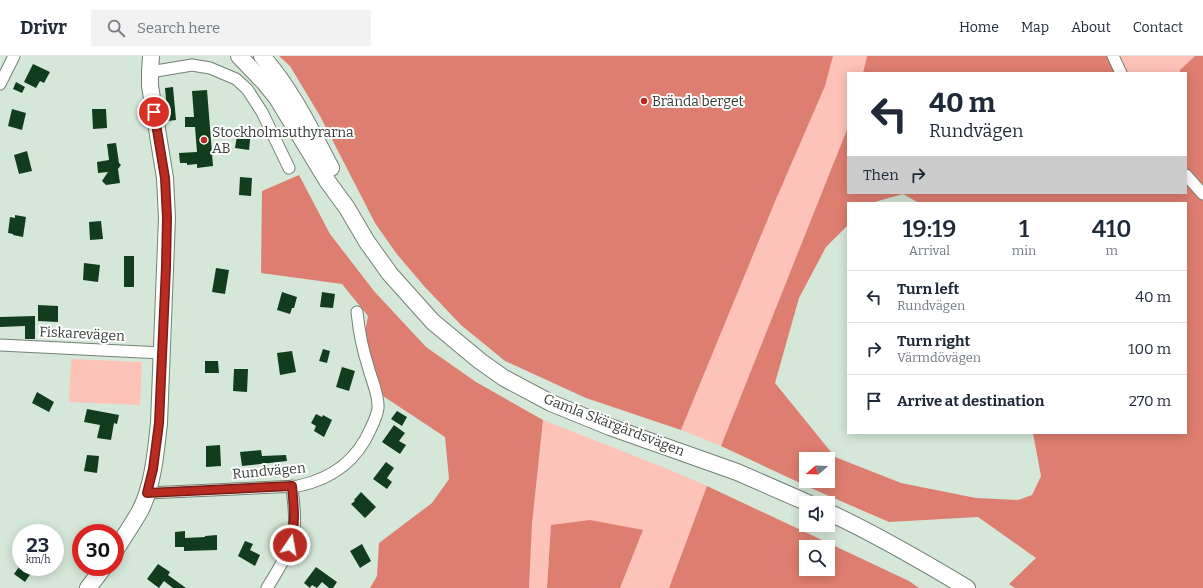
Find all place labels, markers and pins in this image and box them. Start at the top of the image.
place label: Brända berget [652,93,744,110]
pin [137,95,171,129]
marker: Brända berget [639,96,649,106]
place label: Stockholmsuthyrarna AB [212,124,354,157]
marker: Stockholmsuthyrarna AB [199,135,209,145]

